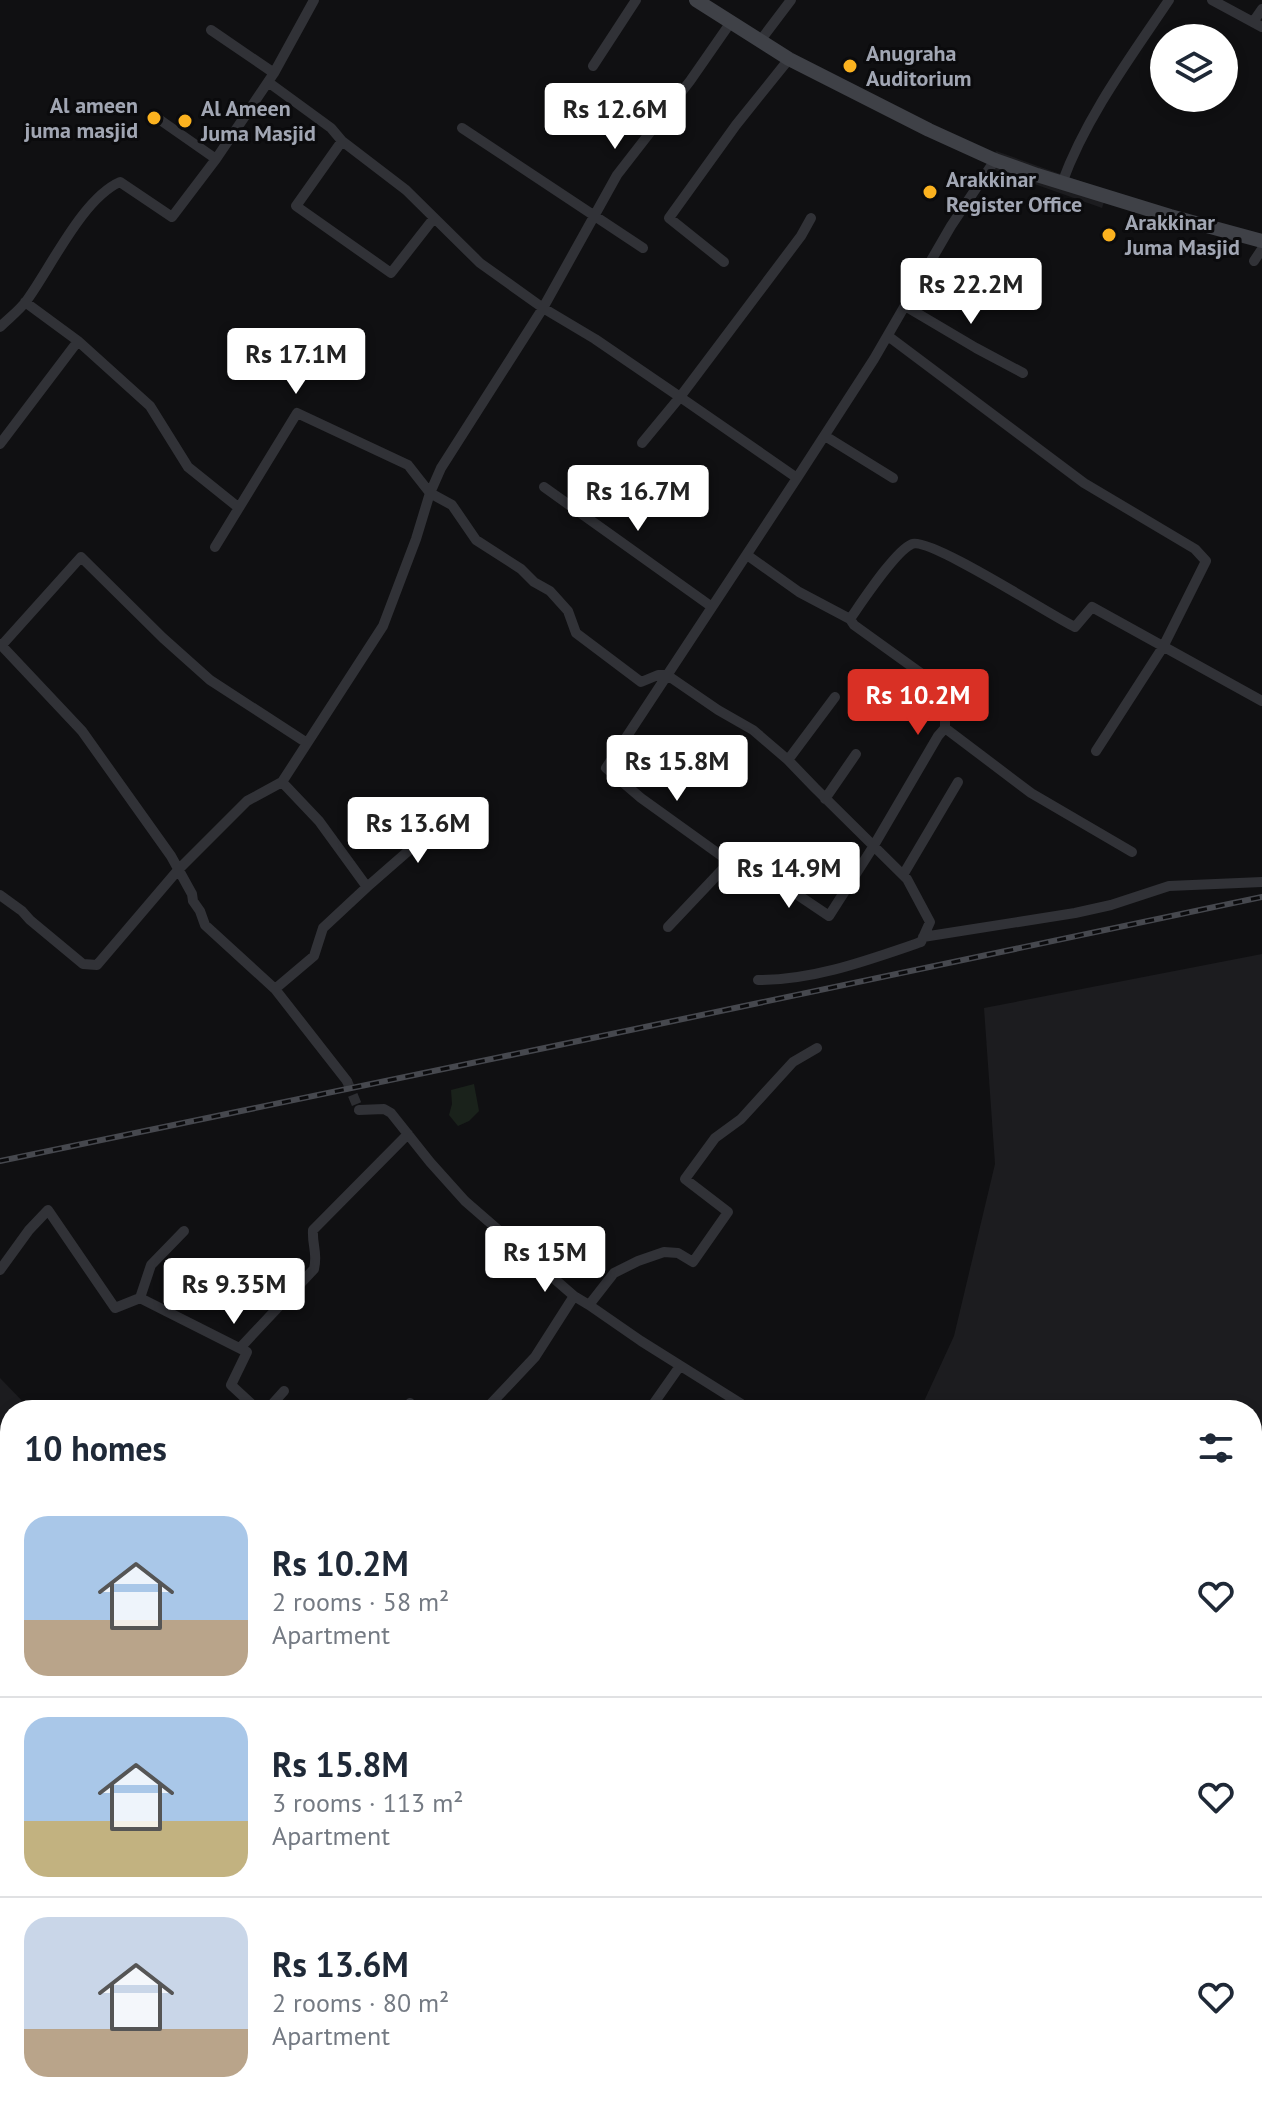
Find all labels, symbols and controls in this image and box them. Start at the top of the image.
map controls [1150,24,1238,112]
button: layers [1150,24,1238,112]
place label: Anugraha Auditorium [866,39,972,92]
marker: Anugraha Auditorium [841,57,859,75]
pin: Rs 12.6M [532,83,698,151]
place label: Al ameen juma masjid [24,91,138,144]
text: Rs 12.6M [563,92,667,125]
place label: Al Ameen Juma Masjid [200,94,316,147]
marker: Al ameen juma masjid [145,109,163,127]
marker: Al Ameen Juma Masjid [176,112,194,130]
place label: Arakkinar Register Office [946,165,1082,218]
marker: Arakkinar Register Office [921,183,939,201]
place label: Arakkinar Juma Masjid [1124,208,1240,261]
marker: Arakkinar Juma Masjid [1100,226,1118,244]
pin: Rs 22.2M [888,258,1054,326]
text: Rs 22.2M [919,267,1023,300]
pin: Rs 17.1M [213,328,379,396]
text: Rs 17.1M [245,337,347,370]
pin: Rs 16.7M [555,465,721,533]
text: Rs 16.7M [586,474,690,507]
pin: Rs 10.2M [835,669,1001,737]
text: Rs 10.2M [866,678,970,711]
pin: Rs 15.8M [594,735,760,803]
text: Rs 15.8M [625,744,729,777]
pin: Rs 13.6M [335,797,501,865]
text: Rs 13.6M [366,806,470,839]
pin: Rs 14.9M [706,842,872,910]
text: Rs 14.9M [737,851,841,884]
pin: Rs 15M [480,1226,610,1294]
text: Rs 15M [503,1235,587,1268]
pin: Rs 9.35M [151,1258,317,1326]
text: Rs 9.35M [182,1267,286,1300]
text: 10 homes [24,1426,167,1470]
icon: filters [1194,1426,1238,1470]
text: Rs 10.2M [272,1541,409,1585]
icon: home [88,1548,184,1644]
icon: heart [1194,1574,1238,1618]
text: 2 rooms · 58 m² [272,1585,449,1618]
text: Apartment [272,1618,390,1651]
text: Rs 15.8M [272,1742,409,1786]
icon: home [88,1749,184,1845]
icon: heart [1194,1775,1238,1819]
text: 3 rooms · 113 m² [272,1786,464,1819]
text: Apartment [272,1819,390,1852]
text: Rs 13.6M [272,1942,409,1986]
icon: home [88,1949,184,2045]
icon: heart [1194,1975,1238,2019]
text: 2 rooms · 80 m² [272,1986,449,2019]
text: Apartment [272,2019,390,2052]

